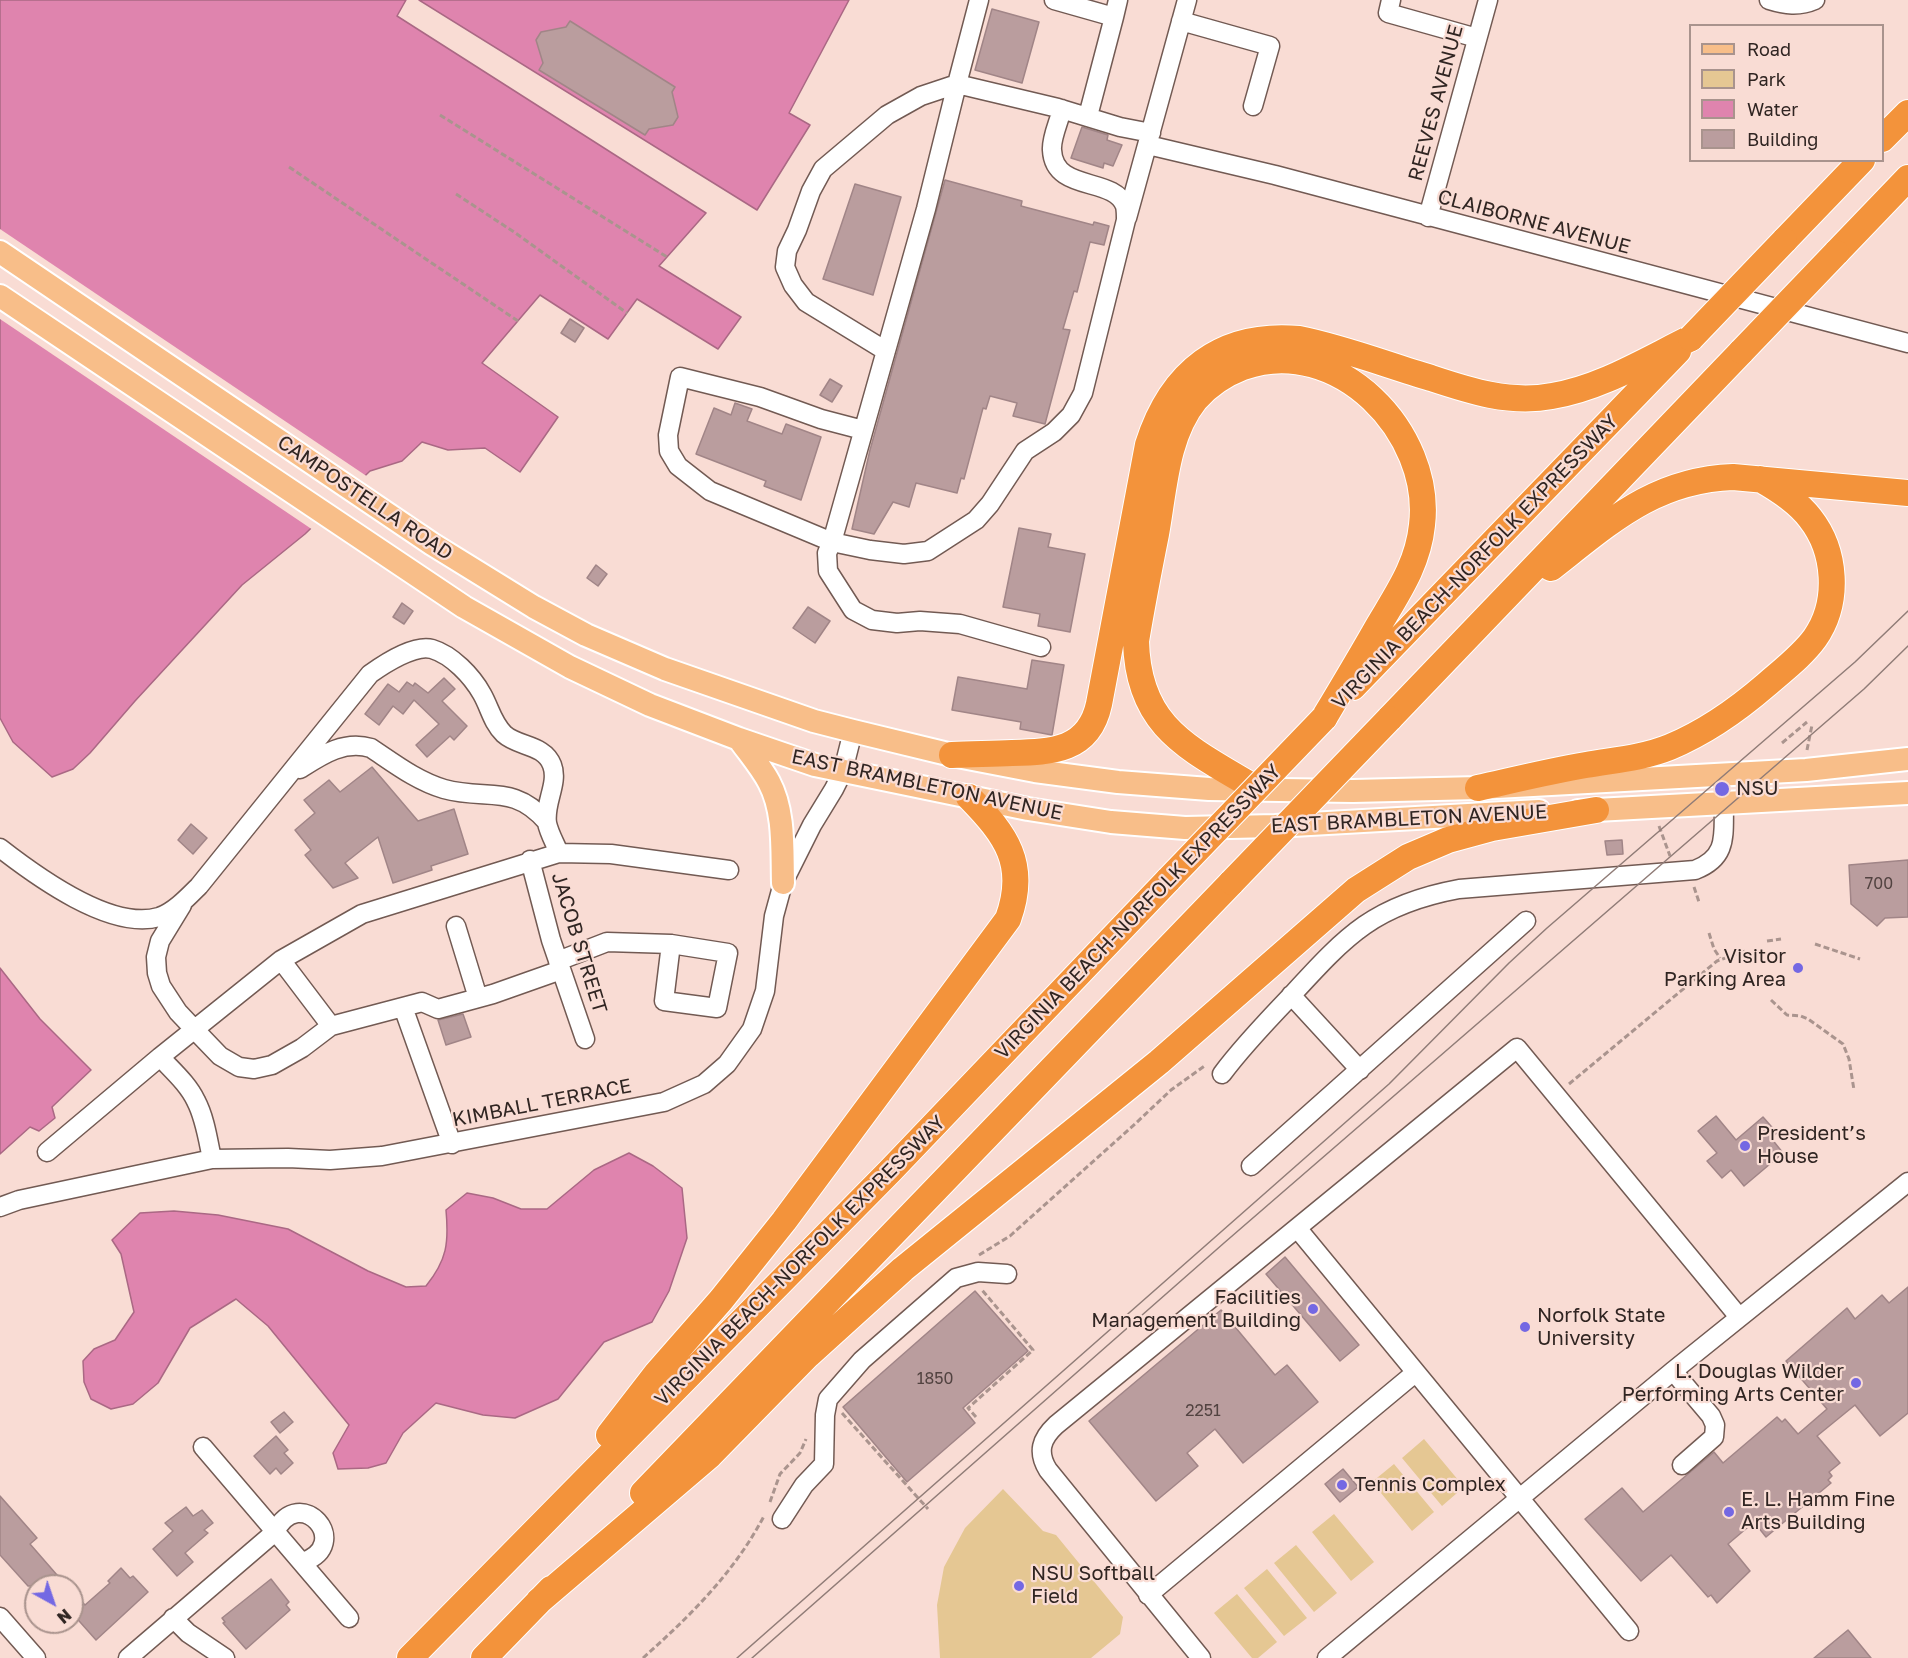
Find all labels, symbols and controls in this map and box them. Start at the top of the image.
street label: REEVES AVENUE [1404,22,1468,184]
legend [1689,24,1884,162]
text: Road [1747,38,1791,60]
text: Park [1747,68,1786,90]
text: Water [1747,98,1798,120]
text: Building [1747,128,1818,150]
street label: CLAIBORNE AVENUE [1435,185,1633,259]
street label: VIRGINIA BEACH-NORFOLK EXPRESSWAY [1327,409,1623,715]
street label: CAMPOSTELLA ROAD [273,430,457,566]
street label: EAST BRAMBLETON AVENUE [789,745,1065,825]
street label: VIRGINIA BEACH-NORFOLK EXPRESSWAY [990,759,1286,1065]
place label: NSU [1736,777,1779,801]
marker: NSU [1713,780,1731,798]
street label: EAST BRAMBLETON AVENUE [1270,800,1548,838]
street label: JACOB STREET [546,870,612,1016]
house number: 700 [1865,874,1893,894]
place label: Visitor Parking Area [1664,945,1786,992]
marker: Visitor Parking Area [1791,961,1805,975]
street label: KIMBALL TERRACE [450,1074,634,1132]
street label: VIRGINIA BEACH-NORFOLK EXPRESSWAY [650,1111,950,1411]
place label: President’s House [1757,1122,1866,1169]
marker: President’s House [1738,1139,1752,1153]
place label: Facilities Management Building [1091,1286,1301,1333]
marker: Facilities Management Building [1306,1302,1320,1316]
place label: Norfolk State University [1537,1304,1665,1351]
marker: Norfolk State University [1518,1320,1532,1334]
place label: L. Douglas Wilder Performing Arts Center [1622,1360,1844,1407]
house number: 1850 [917,1369,953,1389]
marker: L. Douglas Wilder Performing Arts Center [1849,1376,1863,1390]
house number: 2251 [1185,1401,1221,1421]
place label: Tennis Complex [1354,1473,1506,1497]
marker: Tennis Complex [1335,1478,1349,1492]
place label: E. L. Hamm Fine Arts Building [1741,1488,1895,1535]
marker: E. L. Hamm Fine Arts Building [1722,1505,1736,1519]
place label: NSU Softball Field [1031,1562,1155,1609]
north arrow [24,1574,84,1634]
marker: NSU Softball Field [1012,1579,1026,1593]
text: N [53,1605,75,1628]

